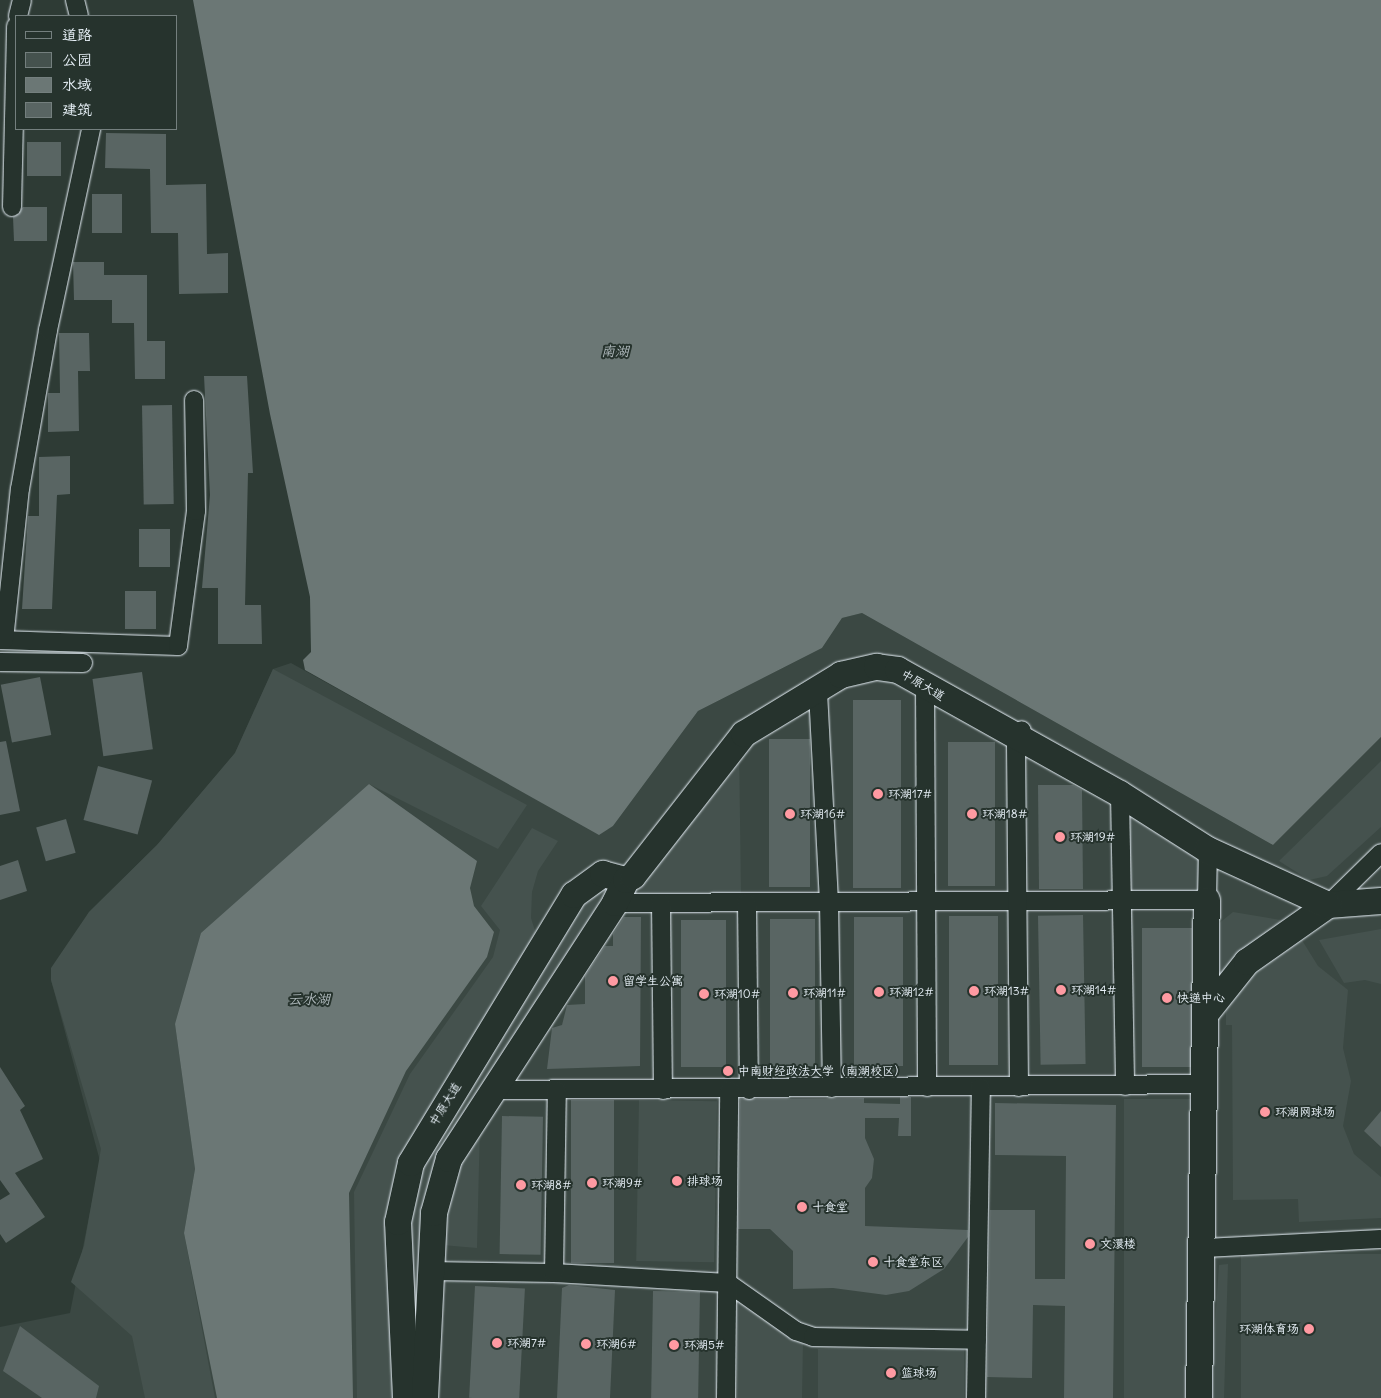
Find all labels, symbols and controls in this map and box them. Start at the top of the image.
legend [15,15,178,130]
text: 道路 [62,25,92,44]
text: 公园 [62,50,92,69]
text: 水域 [62,75,92,94]
text: 建筑 [62,100,92,119]
water label: 南湖 [601,343,629,359]
street label: 中原大道 [899,666,947,704]
place label: 环湖17# [888,787,932,801]
marker: 环湖17# [872,788,884,800]
place label: 环湖16# [800,807,845,821]
place label: 环湖18# [982,807,1027,821]
marker: 环湖16# [784,808,796,820]
marker: 环湖18# [966,808,978,820]
place label: 环湖19# [1070,830,1115,844]
marker: 环湖19# [1054,831,1066,843]
place label: 留学生公寓 [623,974,683,988]
marker: 留学生公寓 [607,975,619,987]
place label: 环湖14# [1071,983,1116,997]
place label: 环湖13# [984,984,1029,998]
marker: 环湖14# [1055,984,1067,996]
place label: 环湖12# [889,985,934,999]
marker: 环湖13# [968,985,980,997]
place label: 环湖11# [803,986,846,1000]
marker: 环湖12# [873,986,885,998]
place label: 环湖10# [714,987,760,1001]
marker: 环湖11# [787,987,799,999]
marker: 环湖10# [698,988,710,1000]
water label: 云水湖 [288,991,330,1007]
place label: 快递中心 [1177,991,1225,1005]
marker: 快递中心 [1161,992,1173,1004]
place label: 中南财经政法大学（南湖校区） [738,1064,906,1078]
marker: 中南财经政法大学（南湖校区） [722,1065,734,1077]
street label: 中原大道 [426,1080,464,1128]
place label: 环湖网球场 [1275,1105,1335,1119]
marker: 环湖网球场 [1259,1106,1271,1118]
place label: 排球场 [687,1174,723,1188]
marker: 排球场 [671,1175,683,1187]
place label: 环湖9# [602,1176,643,1190]
marker: 环湖9# [586,1177,598,1189]
place label: 环湖8# [531,1178,572,1192]
marker: 环湖8# [515,1179,527,1191]
place label: 十食堂 [812,1200,848,1214]
marker: 十食堂 [796,1201,808,1213]
place label: 文澴楼 [1100,1237,1136,1251]
marker: 文澴楼 [1084,1238,1096,1250]
place label: 十食堂东区 [883,1255,943,1269]
marker: 十食堂东区 [867,1256,879,1268]
place label: 环湖体育场 [1239,1322,1299,1336]
marker: 环湖体育场 [1303,1323,1315,1335]
place label: 环湖7# [507,1336,546,1350]
marker: 环湖7# [491,1337,503,1349]
place label: 环湖6# [596,1337,637,1351]
marker: 环湖6# [580,1338,592,1350]
place label: 环湖5# [684,1338,725,1352]
marker: 环湖5# [668,1339,680,1351]
place label: 篮球场 [901,1366,937,1380]
marker: 篮球场 [885,1367,897,1379]

